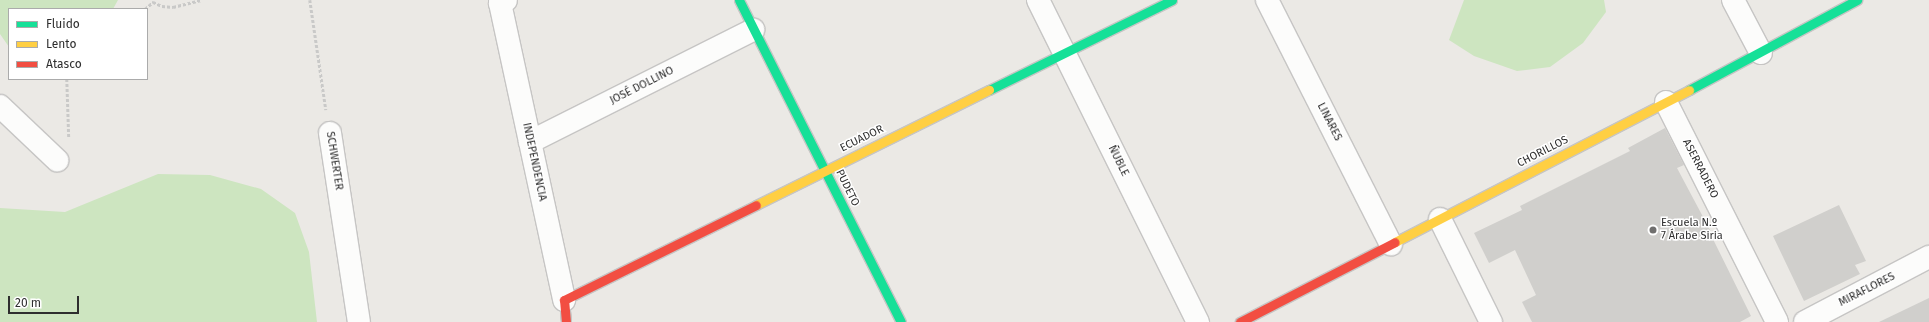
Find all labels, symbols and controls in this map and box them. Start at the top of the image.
legend [8,8,148,80]
text: Fluido [46,17,80,31]
text: Lento [46,37,76,51]
text: Atasco [46,57,82,71]
street label: JOSÉ DOLLINO [608,64,676,108]
street label: LINARES [1314,101,1344,143]
street label: INDEPENDENCIA [519,122,549,202]
street label: ECUADOR [838,123,886,155]
street label: SCHWERTER [323,131,345,191]
street label: CHORILLOS [1515,134,1571,170]
street label: ASERRADERO [1679,137,1721,201]
street label: ÑUBLE [1105,143,1131,179]
street label: PUDETO [832,167,862,209]
place label: Escuela N.º 7 Árabe Siria [1661,217,1723,243]
marker: Escuela N.º 7 Árabe Siria [1648,225,1658,235]
street label: MIRAFLORES [1837,270,1897,310]
scale bar [10,288,81,314]
text: 20 m [15,296,41,310]

